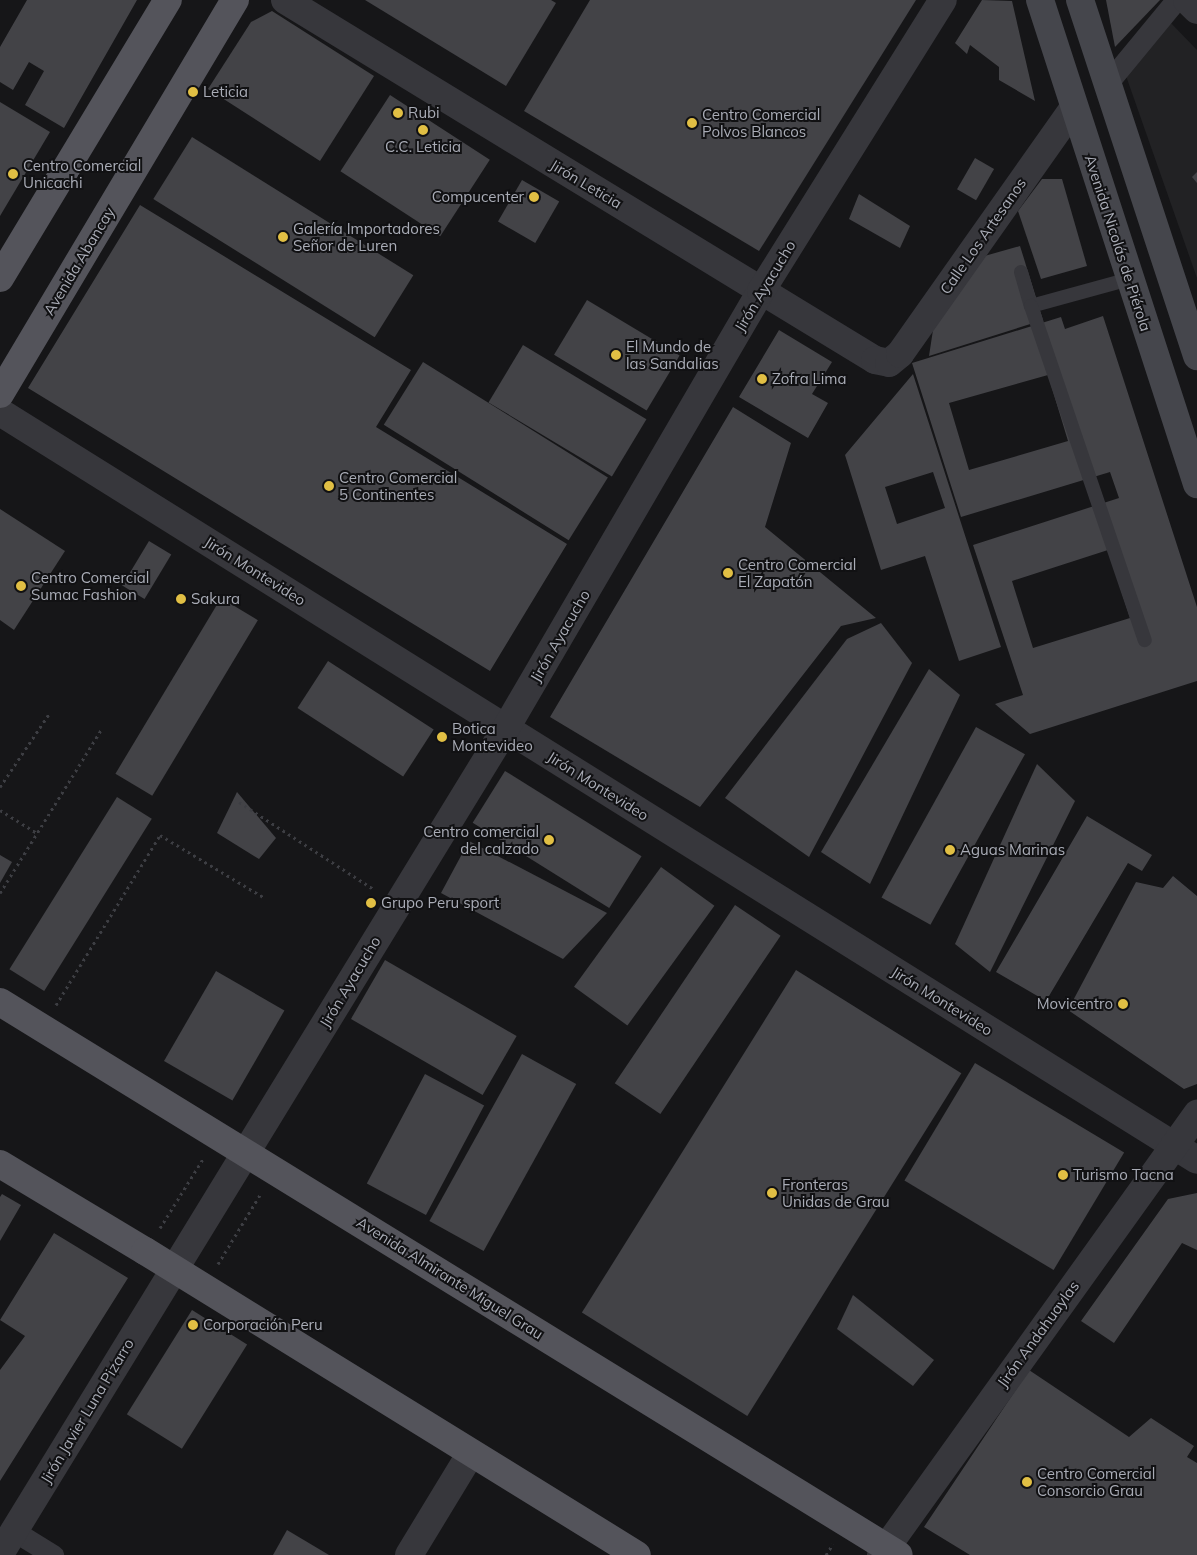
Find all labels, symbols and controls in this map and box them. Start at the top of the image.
place label: Leticia [203,83,248,101]
marker: Leticia [187,86,199,98]
place label: Rubi [408,104,440,122]
place label: Centro Comercial Polvos Blancos [702,105,820,140]
marker: Rubi [392,107,404,119]
marker: Centro Comercial Polvos Blancos [686,117,698,129]
marker: C.C. Leticia [417,124,429,136]
place label: C.C. Leticia [385,138,461,156]
street label: Avenida Nicolás de Piérola [1081,152,1155,334]
place label: Centro Comercial Unicachi [23,156,141,191]
street label: Jirón Leticia [547,156,625,212]
marker: Centro Comercial Unicachi [7,168,19,180]
street label: Calle Los Artesanos [936,174,1030,298]
place label: Compucenter [432,188,524,206]
marker: Compucenter [528,191,540,203]
street label: Avenida Abancay [40,204,118,318]
place label: Galería Importadores Señor de Luren [293,219,440,254]
marker: Galería Importadores Señor de Luren [277,231,289,243]
street label: Jirón Ayacucho [731,237,799,335]
place label: El Mundo de las Sandalias [626,337,719,372]
marker: El Mundo de las Sandalias [610,349,622,361]
place label: Zofra Lima [772,370,846,388]
marker: Zofra Lima [756,373,768,385]
place label: Centro Comercial 5 Continentes [339,468,457,503]
marker: Centro Comercial 5 Continentes [323,480,335,492]
street label: Jirón Montevideo [201,533,309,609]
place label: Centro Comercial El Zapatón [738,555,856,590]
marker: Centro Comercial El Zapatón [722,567,734,579]
place label: Centro Comercial Sumac Fashion [31,568,149,603]
marker: Centro Comercial Sumac Fashion [15,580,27,592]
street label: Jirón Ayacucho [526,587,594,685]
place label: Sakura [191,590,240,608]
marker: Sakura [175,593,187,605]
place label: Botica Montevideo [452,719,533,754]
marker: Botica Montevideo [436,731,448,743]
street label: Jirón Montevideo [544,748,652,824]
place label: Centro comercial del calzado [423,822,539,857]
marker: Centro comercial del calzado [543,834,555,846]
place label: Aguas Marinas [960,841,1065,859]
marker: Aguas Marinas [944,844,956,856]
place label: Grupo Peru sport [381,894,499,912]
marker: Grupo Peru sport [365,897,377,909]
street label: Jirón Ayacucho [316,933,384,1031]
street label: Jirón Montevideo [888,963,996,1039]
place label: Movicentro [1037,995,1113,1013]
marker: Movicentro [1117,998,1129,1010]
place label: Turismo Tacna [1073,1166,1174,1184]
marker: Turismo Tacna [1057,1169,1069,1181]
place label: Fronteras Unidas de Grau [782,1175,890,1210]
marker: Fronteras Unidas de Grau [766,1187,778,1199]
street label: Avenida Almirante Miguel Grau [353,1213,547,1343]
street label: Jirón Andahuaylas [993,1277,1083,1391]
place label: Corporación Peru [203,1316,323,1334]
marker: Corporación Peru [187,1319,199,1331]
street label: Jirón Javier Luna Pizarro [37,1335,137,1487]
place label: Centro Comercial Consorcio Grau [1037,1464,1155,1499]
marker: Centro Comercial Consorcio Grau [1021,1476,1033,1488]

